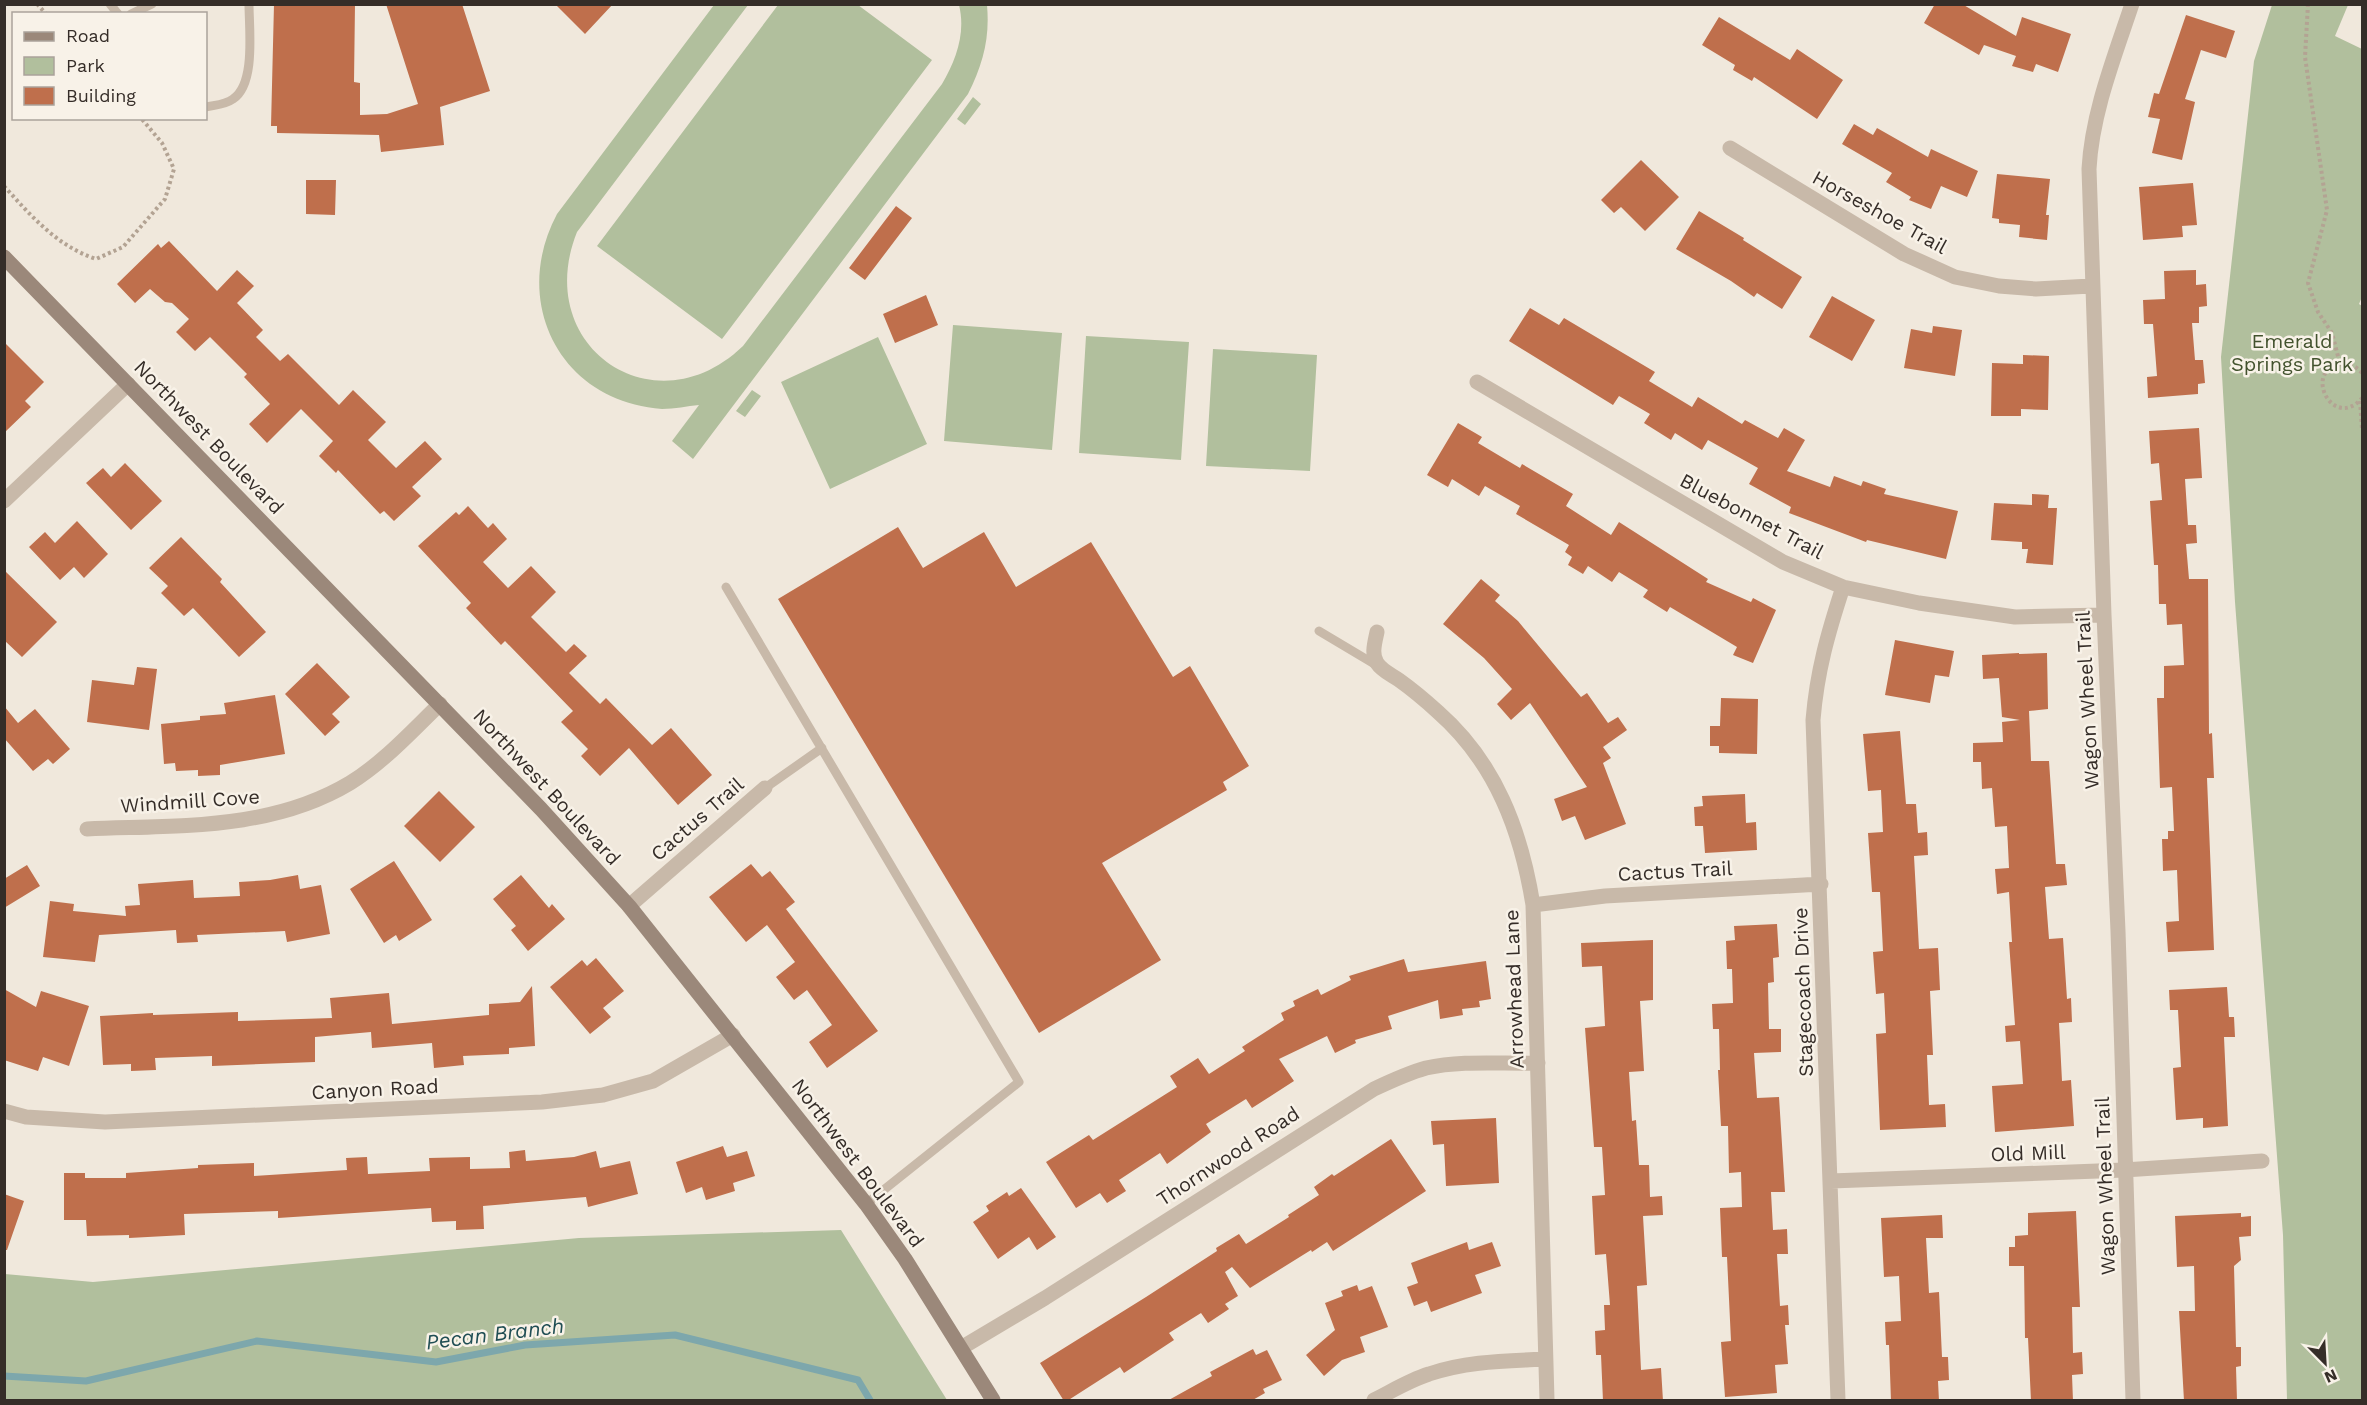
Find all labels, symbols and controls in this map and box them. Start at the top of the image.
legend [12,12,207,120]
text: Road [66,25,110,46]
text: Park [66,55,105,76]
text: Building [66,85,136,106]
street label: Horseshoe Trail [1808,165,1952,259]
park label: Emerald Springs Park [2231,329,2353,376]
street label: Northwest Boulevard [129,355,289,519]
street label: Bluebonnet Trail [1676,468,1828,564]
street label: Wagon Wheel Trail [2070,610,2104,790]
street label: Northwest Boulevard [468,704,626,870]
street label: Cactus Trail [646,772,748,866]
street label: Windmill Cove [119,784,261,818]
street label: Cactus Trail [1617,856,1733,886]
street label: Stagecoach Drive [1788,907,1818,1077]
street label: Arrowhead Lane [1499,909,1529,1069]
street label: Canyon Road [311,1074,439,1104]
street label: Northwest Boulevard [787,1074,929,1252]
street label: Wagon Wheel Trail [2090,1096,2120,1276]
street label: Thornwood Road [1152,1101,1304,1211]
street label: Old Mill [1990,1140,2066,1166]
water label: Pecan Branch [424,1313,565,1354]
north arrow [2295,1333,2355,1393]
text: N [2322,1365,2340,1387]

